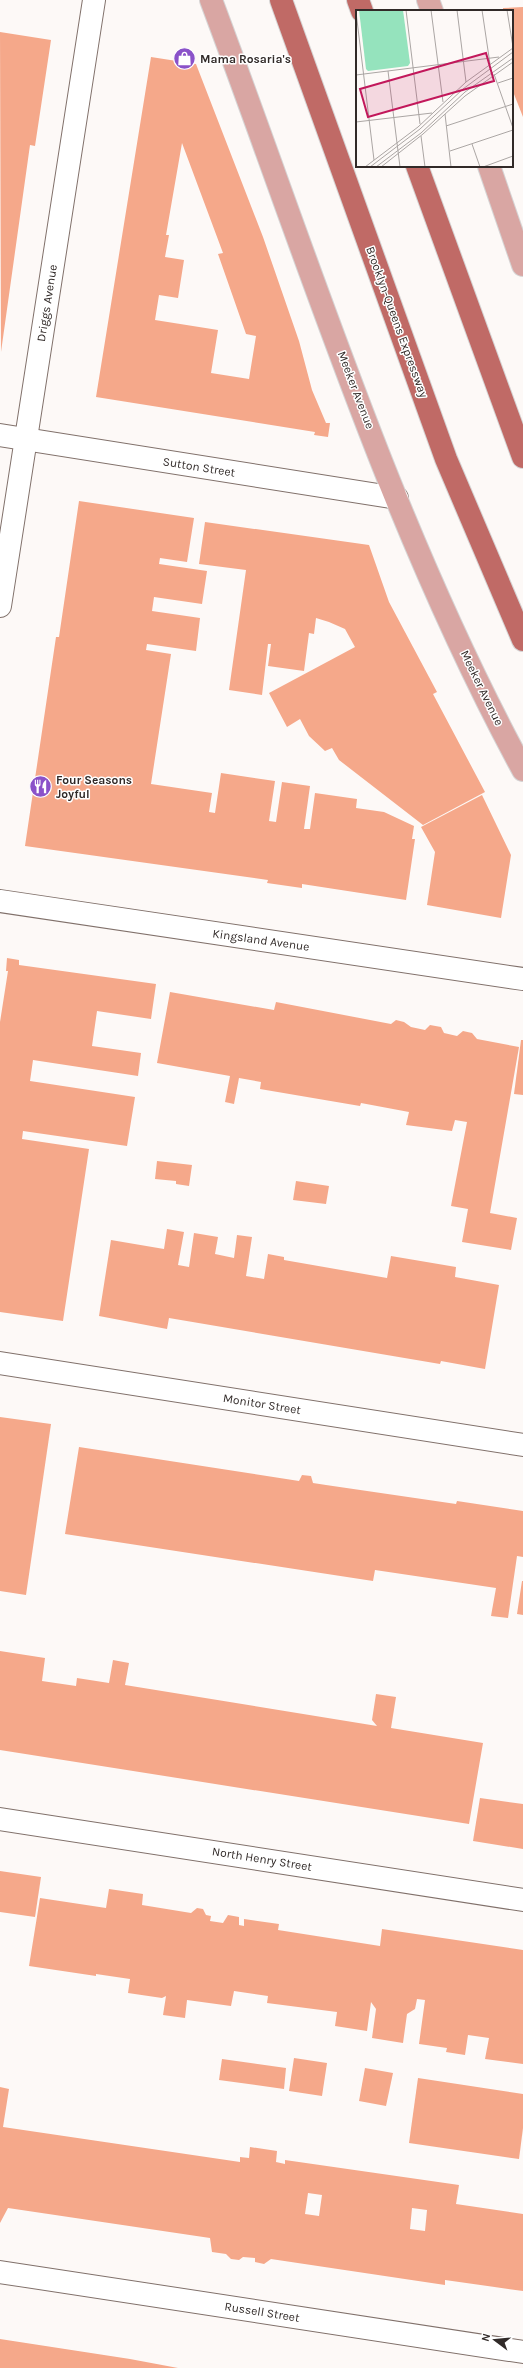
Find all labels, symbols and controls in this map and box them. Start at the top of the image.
inset map [356,10,513,167]
shop icon: Mama Rosaria's [171,46,197,72]
place label: Mama Rosaria's [200,52,291,66]
street label: Brooklyn-Queens Expressway [363,245,431,400]
street label: Driggs Avenue [34,263,60,343]
street label: Meeker Avenue [335,349,377,431]
street label: Sutton Street [162,454,237,480]
street label: Meeker Avenue [458,648,506,728]
place label: Four Seasons Joyful [56,773,132,801]
restaurant icon: Four Seasons Joyful [28,774,54,800]
street label: Kingsland Avenue [212,926,310,954]
street label: Monitor Street [222,1391,302,1417]
street label: North Henry Street [211,1844,313,1874]
street label: Russell Street [223,2299,301,2325]
north arrow [475,2320,515,2360]
text: N [479,2332,493,2343]

